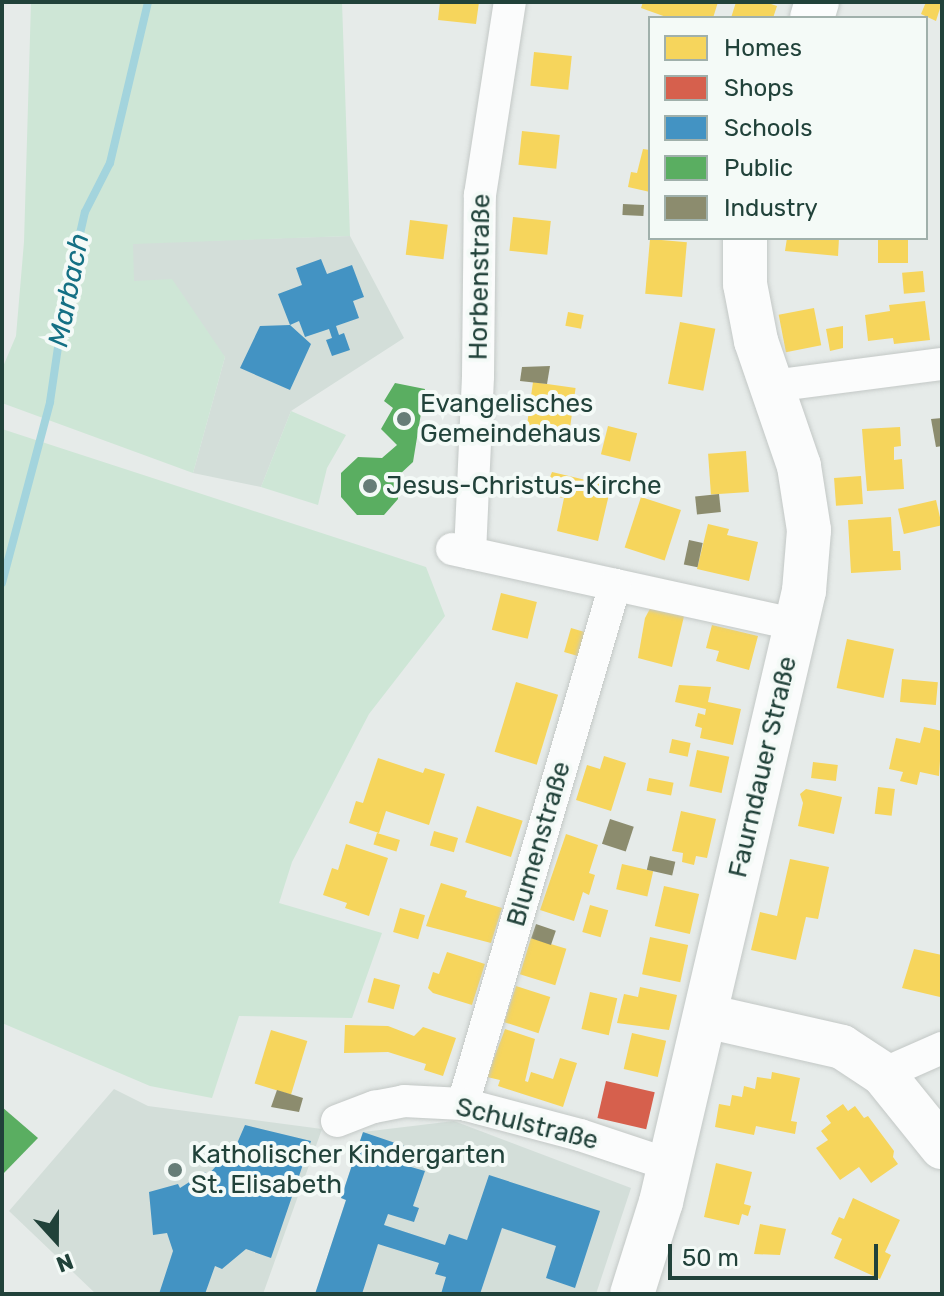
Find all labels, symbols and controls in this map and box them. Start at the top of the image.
legend [648,16,928,240]
text: Homes [724,34,802,62]
text: Shops [724,74,794,102]
text: Schools [724,114,812,142]
text: Public [724,154,793,182]
street label: Horbenstraße [463,194,497,360]
text: Industry [724,194,818,222]
water label: Marbach [42,230,96,350]
place label: Evangelisches Gemeindehaus [420,388,601,450]
marker: Evangelisches Gemeindehaus [395,410,413,428]
place label: Jesus-Christus-Kirche [386,470,662,502]
marker: Jesus-Christus-Kirche [361,477,379,495]
street label: Faurndauer Straße [722,653,804,881]
street label: Blumenstraße [501,758,577,930]
street label: Schulstraße [453,1091,601,1157]
place label: Katholischer Kindergarten St. Elisabeth [191,1139,506,1200]
marker: Katholischer Kindergarten St. Elisabeth [166,1161,184,1179]
north arrow [16,1200,96,1280]
scale bar [672,1228,882,1278]
text: 50 m [682,1244,739,1272]
text: N [53,1247,77,1278]

